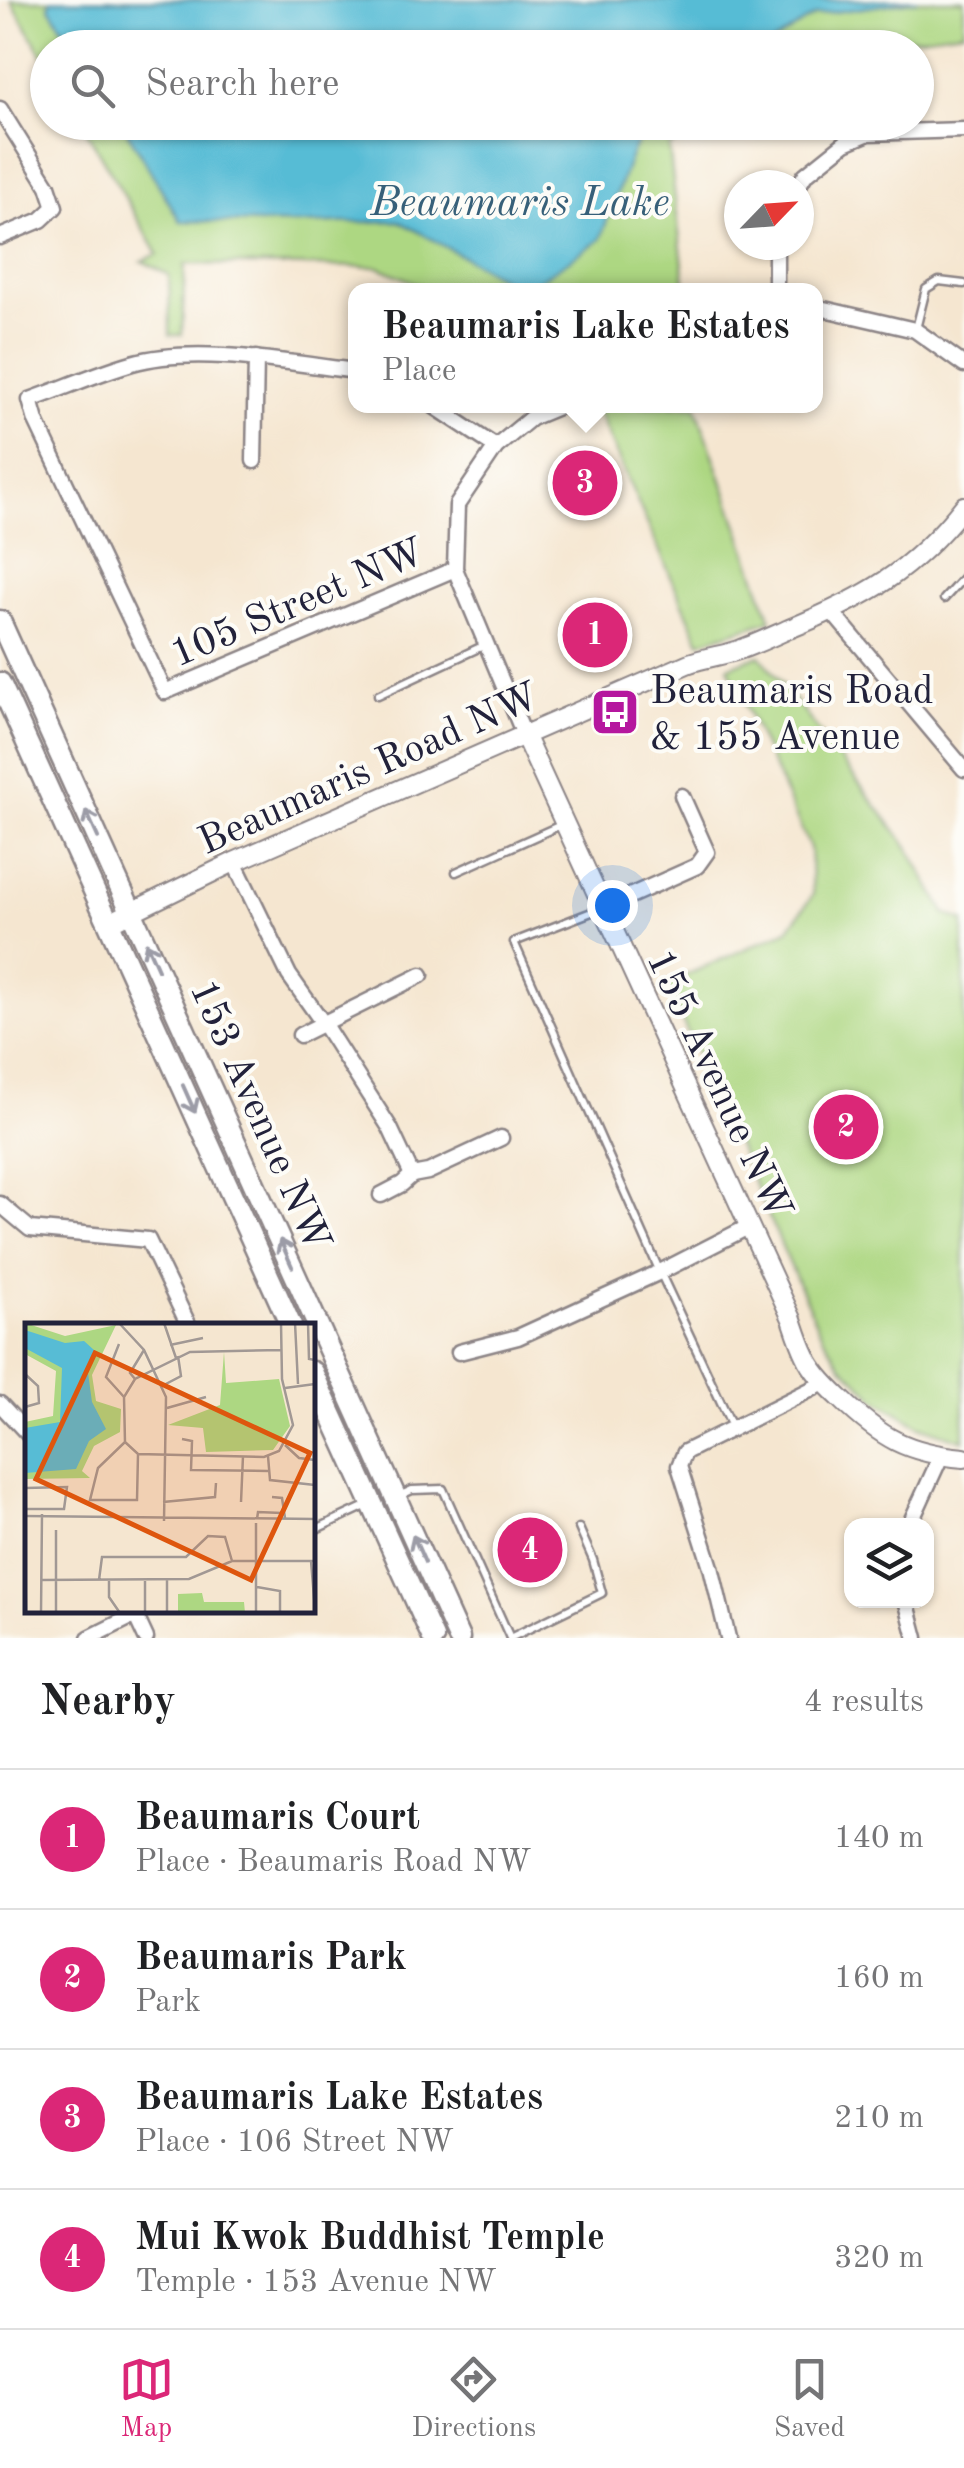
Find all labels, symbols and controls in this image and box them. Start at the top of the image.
search box [30,30,934,140]
icon: search [65,58,120,113]
text: Search here [145,66,340,104]
north arrow [724,170,814,260]
water label: Beaumaris Lake [369,183,670,225]
popup [348,283,823,413]
text: Beaumaris Lake Estates [382,309,789,347]
text: Place [382,356,456,388]
pin: 3 [552,446,618,520]
street label: 105 Street NW [166,533,431,676]
pin: 1 [562,598,628,672]
place label: Beaumaris Road & 155 Avenue [650,673,934,759]
street label: Beaumaris Road NW [193,677,546,864]
bus stop icon: Beaumaris Road & 155 Avenue [589,686,641,738]
one-way arrow [82,809,100,840]
your location [587,880,638,931]
one-way arrow [142,941,160,972]
street label: 155 Avenue NW [637,945,797,1227]
street label: 153 Avenue NW [181,975,336,1258]
one-way arrow [181,1083,199,1114]
pin: 2 [814,1090,878,1164]
one-way arrow [275,1239,294,1269]
inset map [25,1323,315,1613]
pin: 4 [498,1512,562,1588]
map controls [844,1518,934,1608]
button: layers [844,1518,934,1608]
one-way arrow [409,1534,427,1565]
text: Nearby [40,1682,176,1724]
text: 4 results [804,1687,924,1719]
text: Beaumaris Court [135,1800,420,1838]
text: 1 [63,1823,82,1855]
text: 140 m [834,1823,924,1855]
text: Place · Beaumaris Road NW [135,1847,531,1879]
text: Beaumaris Park [135,1940,407,1978]
text: 2 [63,1963,82,1995]
text: 160 m [834,1963,924,1995]
text: Park [135,1987,201,2019]
text: Beaumaris Lake Estates [135,2080,543,2118]
text: 3 [63,2103,82,2135]
text: 210 m [834,2103,924,2135]
text: Place · 106 Street NW [135,2127,454,2159]
text: Mui Kwok Buddhist Temple [135,2220,605,2258]
text: 4 [63,2243,82,2275]
text: 320 m [834,2243,924,2275]
text: Temple · 153 Avenue NW [135,2267,497,2299]
tab: Map [119,2352,174,2447]
tab: Directions [412,2352,536,2447]
tab: Saved [774,2352,845,2447]

